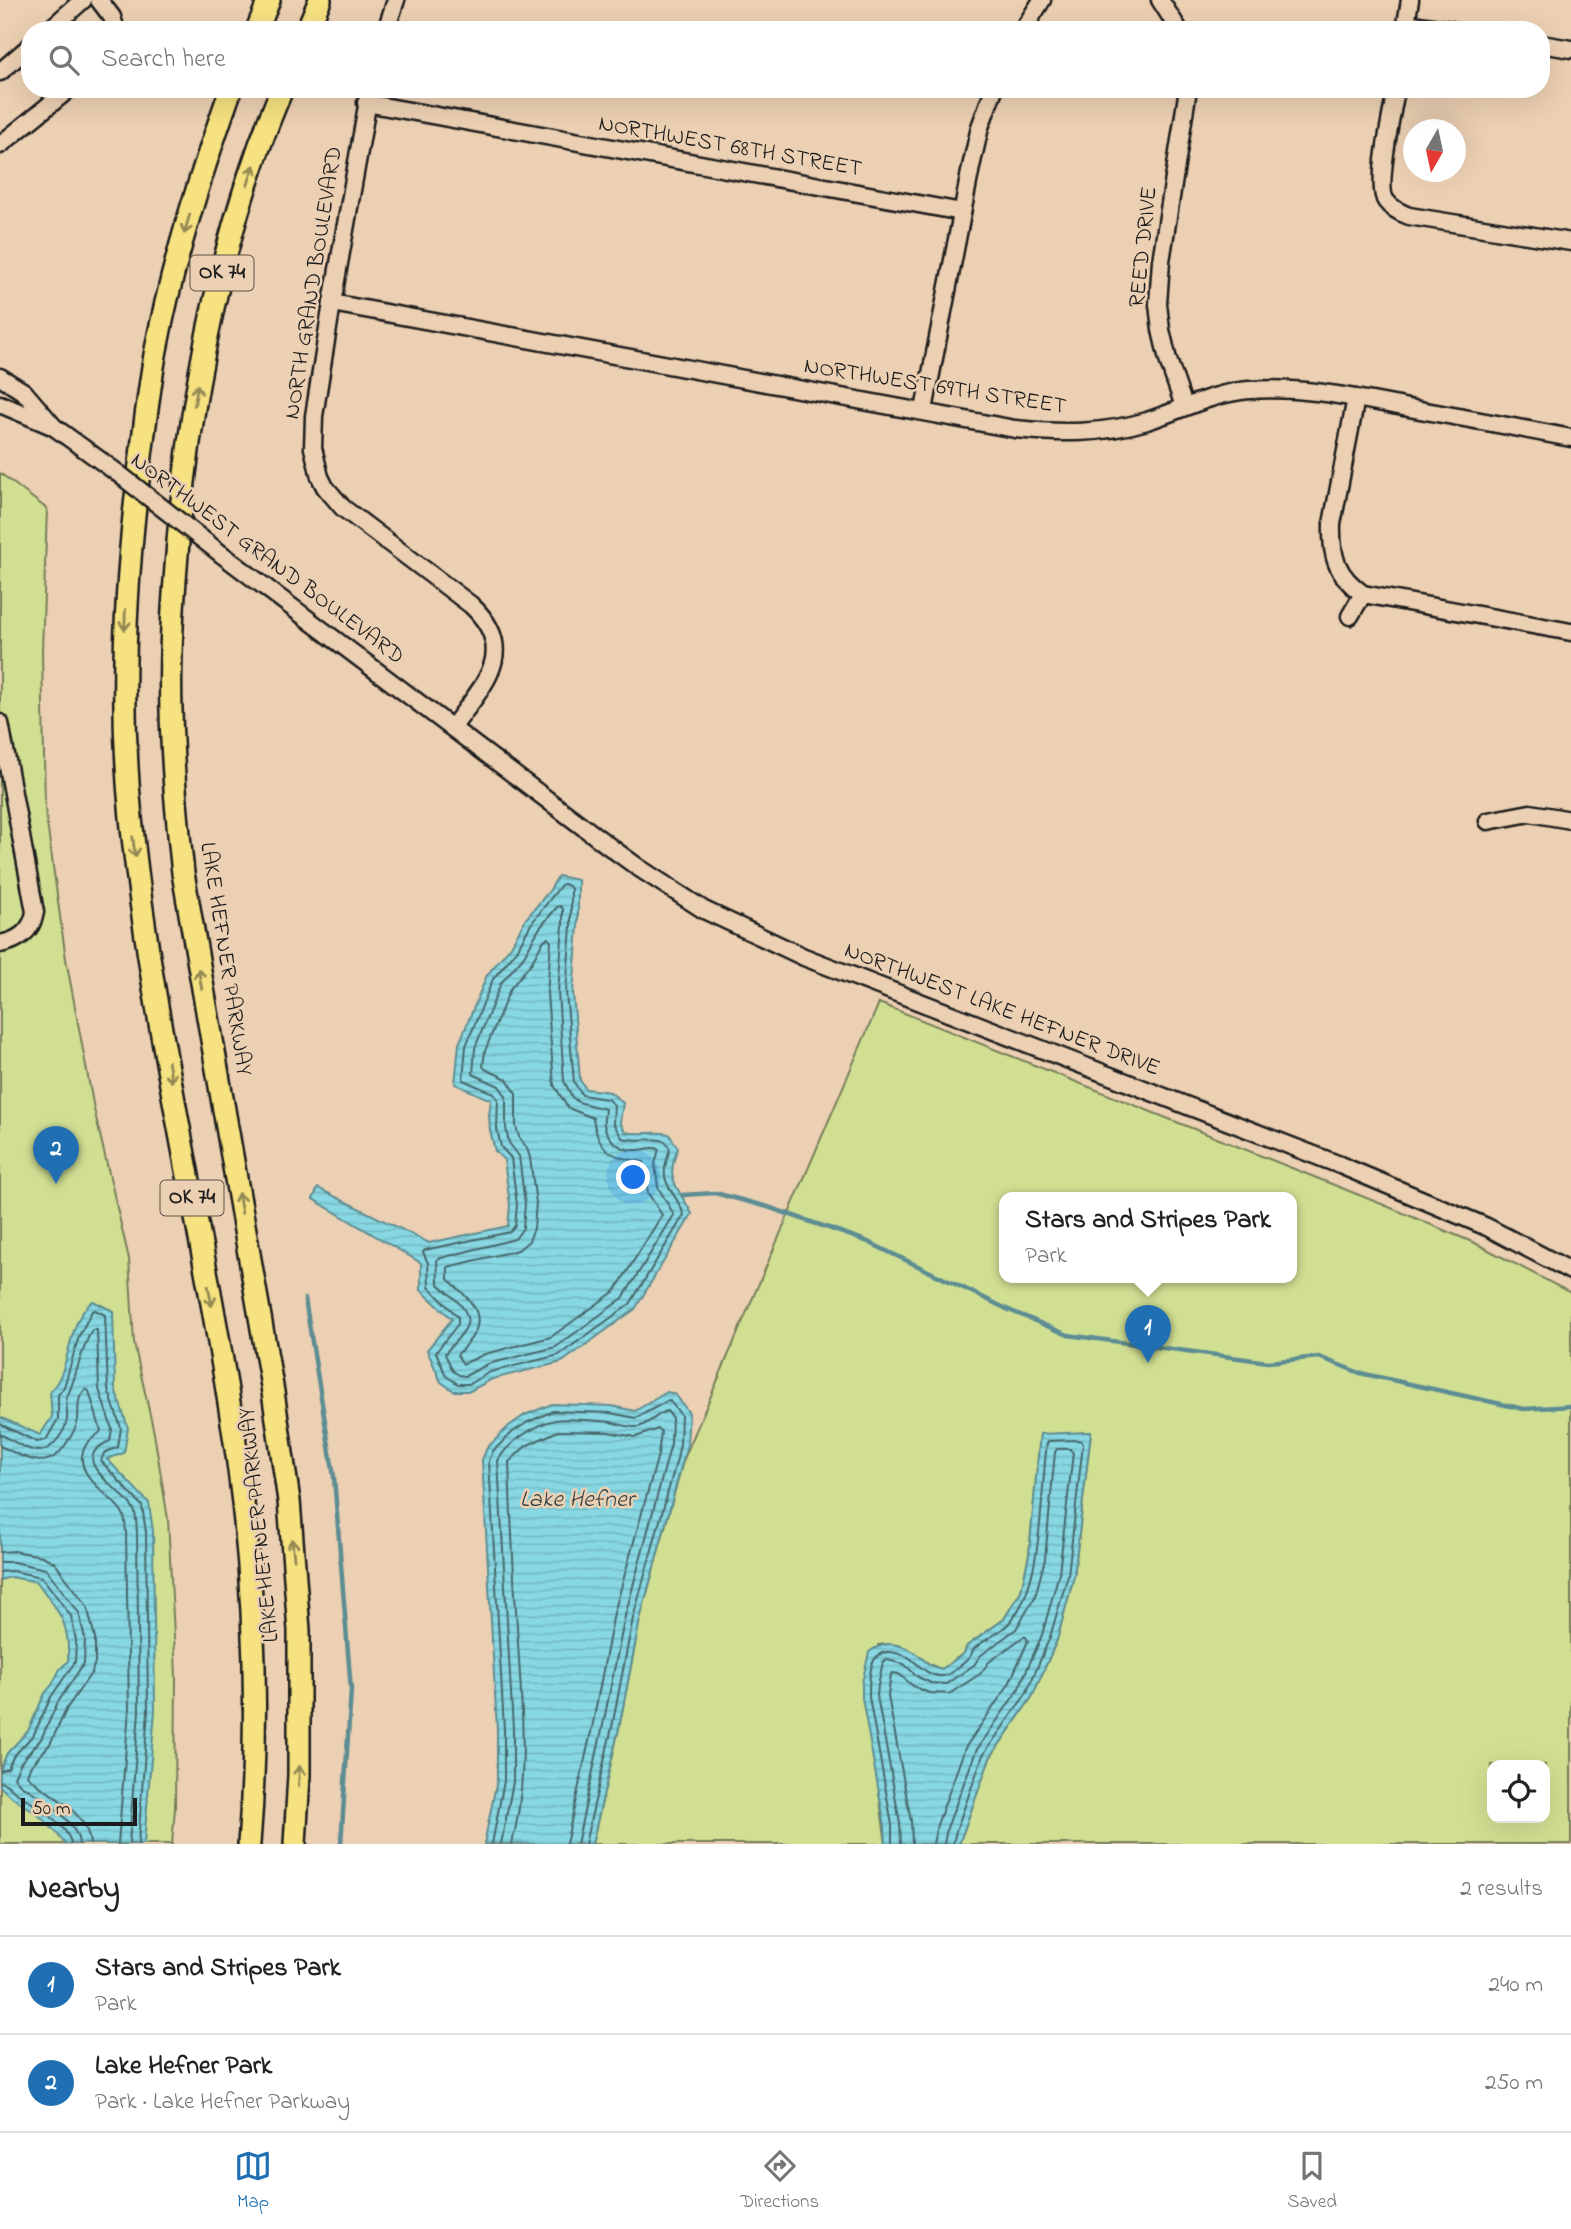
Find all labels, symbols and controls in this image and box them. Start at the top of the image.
search box [21,21,1550,98]
icon: search [45,41,83,79]
text: Search here [101,41,226,79]
street label: NORTHWEST 68TH STREET [596,108,864,186]
north arrow [1403,119,1466,182]
street label: NORTH GRAND BOULEVARD [276,144,352,422]
one-way arrow [245,164,258,186]
street label: REED DRIVE [1121,185,1167,309]
one-way arrow [180,212,193,235]
road number: OK 74 [190,256,254,290]
street label: NORTHWEST 69TH STREET [802,350,1068,424]
one-way arrow [190,385,203,407]
street label: NORTHWEST GRAND BOULEVARD [123,445,411,673]
one-way arrow [119,608,132,631]
one-way arrow [128,835,141,858]
street label: LAKE HEFNER PARKWAY [190,840,260,1079]
street label: NORTHWEST LAKE HEFNER DRIVE [839,934,1165,1086]
one-way arrow [192,968,206,991]
one-way arrow [164,1060,177,1083]
pin: 2 [33,1126,79,1184]
your location [616,1160,650,1194]
road number: OK 74 [160,1180,224,1216]
one-way arrow [232,1192,246,1215]
popup [999,1192,1297,1283]
text: Stars and Stripes Park [1025,1202,1271,1240]
text: Park [1025,1240,1067,1273]
one-way arrow [204,1284,217,1307]
pin: 1 [1125,1305,1171,1363]
street label: LAKE HEFNER PARKWAY [231,1405,289,1644]
water label: Lake Hefner [520,1483,637,1518]
one-way arrow [287,1538,300,1560]
map controls [1487,1760,1550,1823]
button: locate [1487,1760,1550,1823]
one-way arrow [292,1765,305,1788]
scale bar [21,1795,136,1827]
text: 50 m [32,1796,71,1823]
text: Nearby [28,1868,120,1912]
text: 2 results [1460,1873,1543,1906]
text: Stars and Stripes Park [95,1950,341,1988]
text: 1 [47,1969,55,2002]
text: 240 m [1489,1969,1543,2002]
text: Park [95,1988,137,2021]
text: Lake Hefner Park [95,2048,272,2086]
text: 2 [45,2067,57,2100]
text: 250 m [1485,2067,1543,2100]
text: Park · Lake Hefner Parkway [95,2086,350,2119]
tab: Map [234,2147,272,2216]
tab: Directions [740,2147,819,2216]
tab: Saved [1287,2147,1337,2216]

